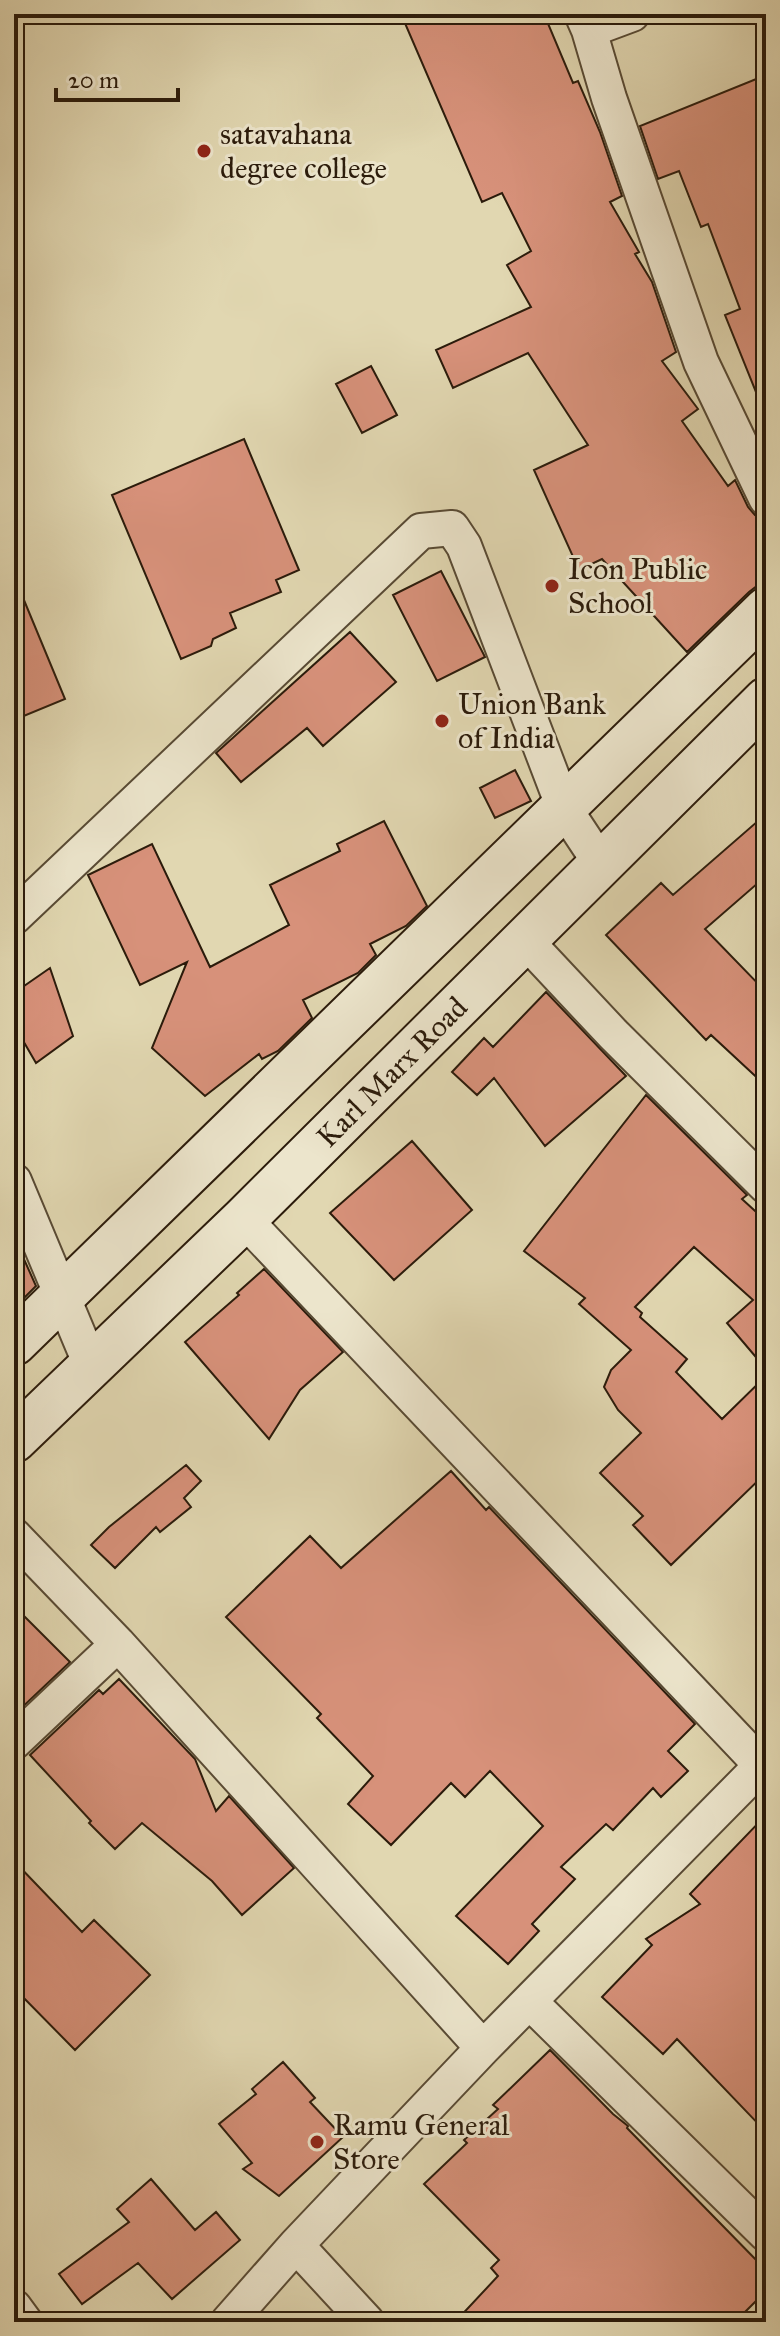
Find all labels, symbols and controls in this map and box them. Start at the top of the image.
scale bar [56,52,178,102]
text: 20 m [68,65,119,95]
place label: satavahana degree college [220,116,387,186]
marker: satavahana degree college [195,142,213,160]
place label: Icon Public School [568,551,707,621]
marker: Icon Public School [543,577,561,595]
place label: Union Bank of India [458,686,606,756]
marker: Union Bank of India [433,712,451,730]
street label: Karl Marx Road [309,989,475,1155]
place label: Ramu General Store [333,2107,510,2177]
marker: Ramu General Store [308,2133,326,2151]

